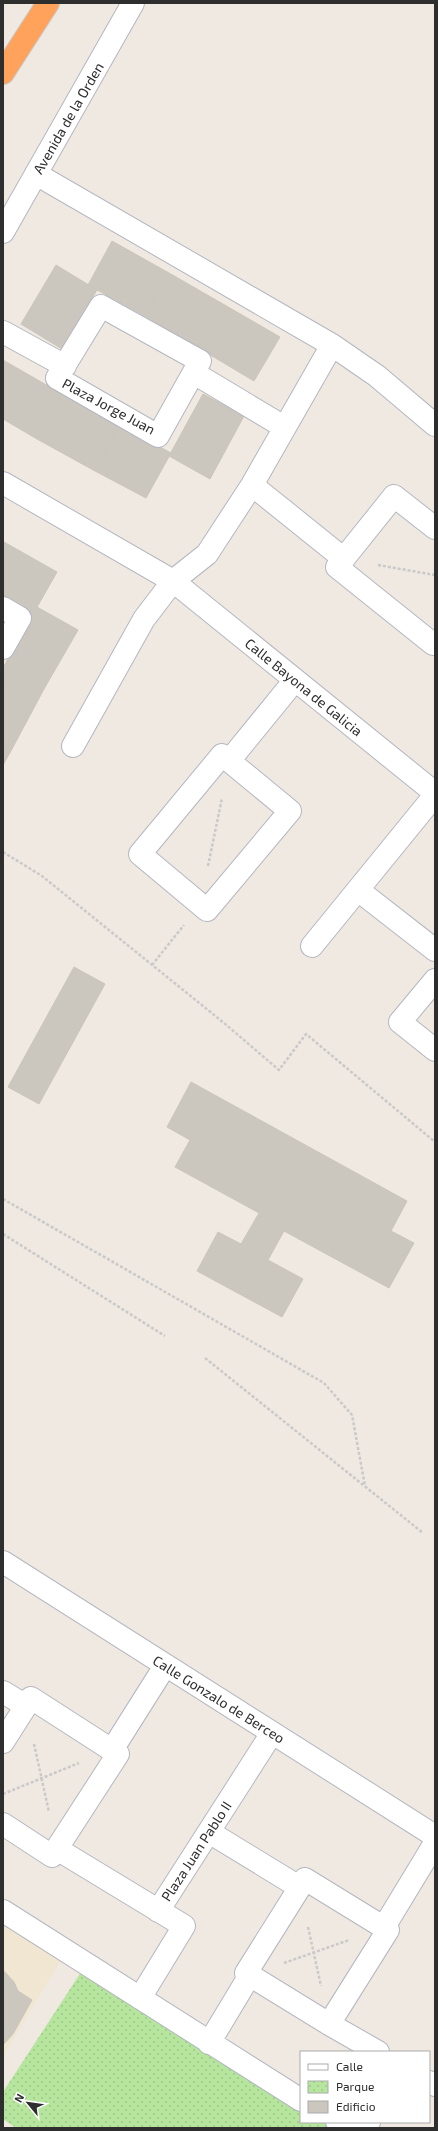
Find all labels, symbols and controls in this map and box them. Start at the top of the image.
street label: Avenida de la Orden [29,59,107,177]
street label: Plaza Jorge Juan [60,374,158,438]
street label: Calle Bayona de Galicia [242,634,366,740]
street label: Calle Gonzalo de Berceo [150,1652,288,1747]
street label: Plaza Juan Pablo II [157,1798,235,1904]
legend [300,2051,430,2123]
text: Calle [336,2059,363,2073]
text: Parque [336,2079,374,2093]
north arrow [8,2083,48,2123]
text: N [11,2091,26,2105]
text: Edificio [336,2099,376,2113]

